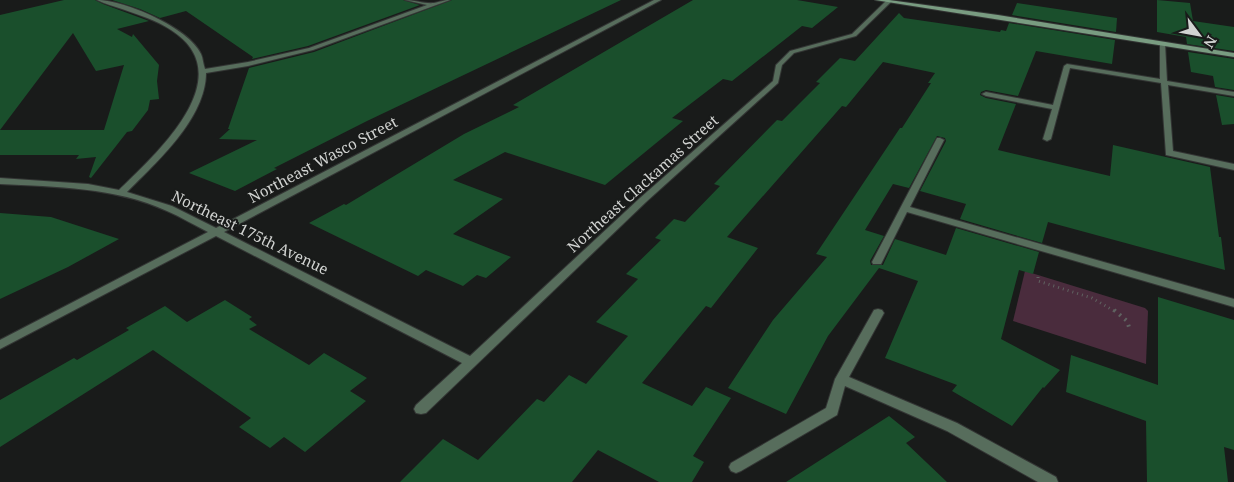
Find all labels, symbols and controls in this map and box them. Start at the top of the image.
north arrow [1174,10,1224,60]
text: N [1199,32,1221,52]
street label: Northeast Clackamas Street [563,110,722,256]
street label: Northeast Wasco Street [245,111,401,207]
street label: Northeast 175th Avenue [169,185,332,279]

